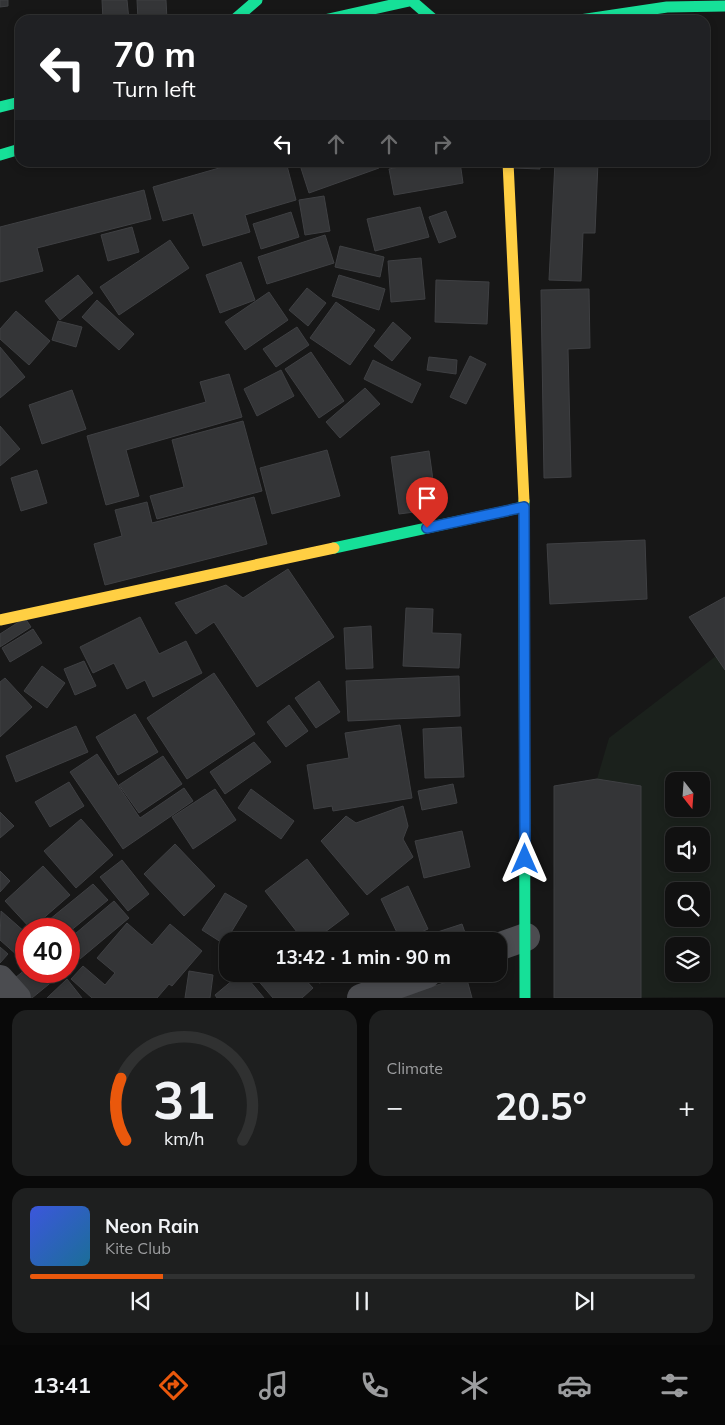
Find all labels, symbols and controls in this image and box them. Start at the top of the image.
text: 70 m [113,32,196,76]
icon: left [30,35,95,100]
text: Turn left [113,75,196,103]
icon: left [269,130,297,158]
icon: ahead [322,130,350,158]
icon: ahead [375,130,403,158]
icon: right [428,130,456,158]
pin [406,477,448,528]
icon: arrive [413,484,441,512]
north arrow [665,772,710,818]
map controls [665,772,710,982]
button: sound [665,827,710,872]
position arrow [498,832,550,884]
button: search [665,882,710,927]
speed limit sign: 40 [15,918,80,983]
button: layers [665,937,710,982]
text: 13:42 · 1 min · 90 m [275,945,451,969]
text: Climate [387,1058,443,1078]
text: 31 [153,1067,215,1132]
text: 20.5° [495,1082,587,1130]
text: − [387,1089,403,1124]
text: + [678,1089,695,1124]
text: km/h [164,1127,204,1149]
text: Neon Rain [105,1214,199,1238]
text: Kite Club [105,1238,171,1258]
icon: previous [127,1287,155,1315]
icon: pause [348,1287,376,1315]
icon: next [570,1287,598,1315]
icon: directions [156,1368,191,1403]
icon: music [256,1368,291,1403]
icon: phone [357,1368,392,1403]
icon: climate [457,1368,492,1403]
icon: car [557,1368,592,1403]
icon: filters [657,1368,692,1403]
text: 13:41 [33,1371,91,1399]

